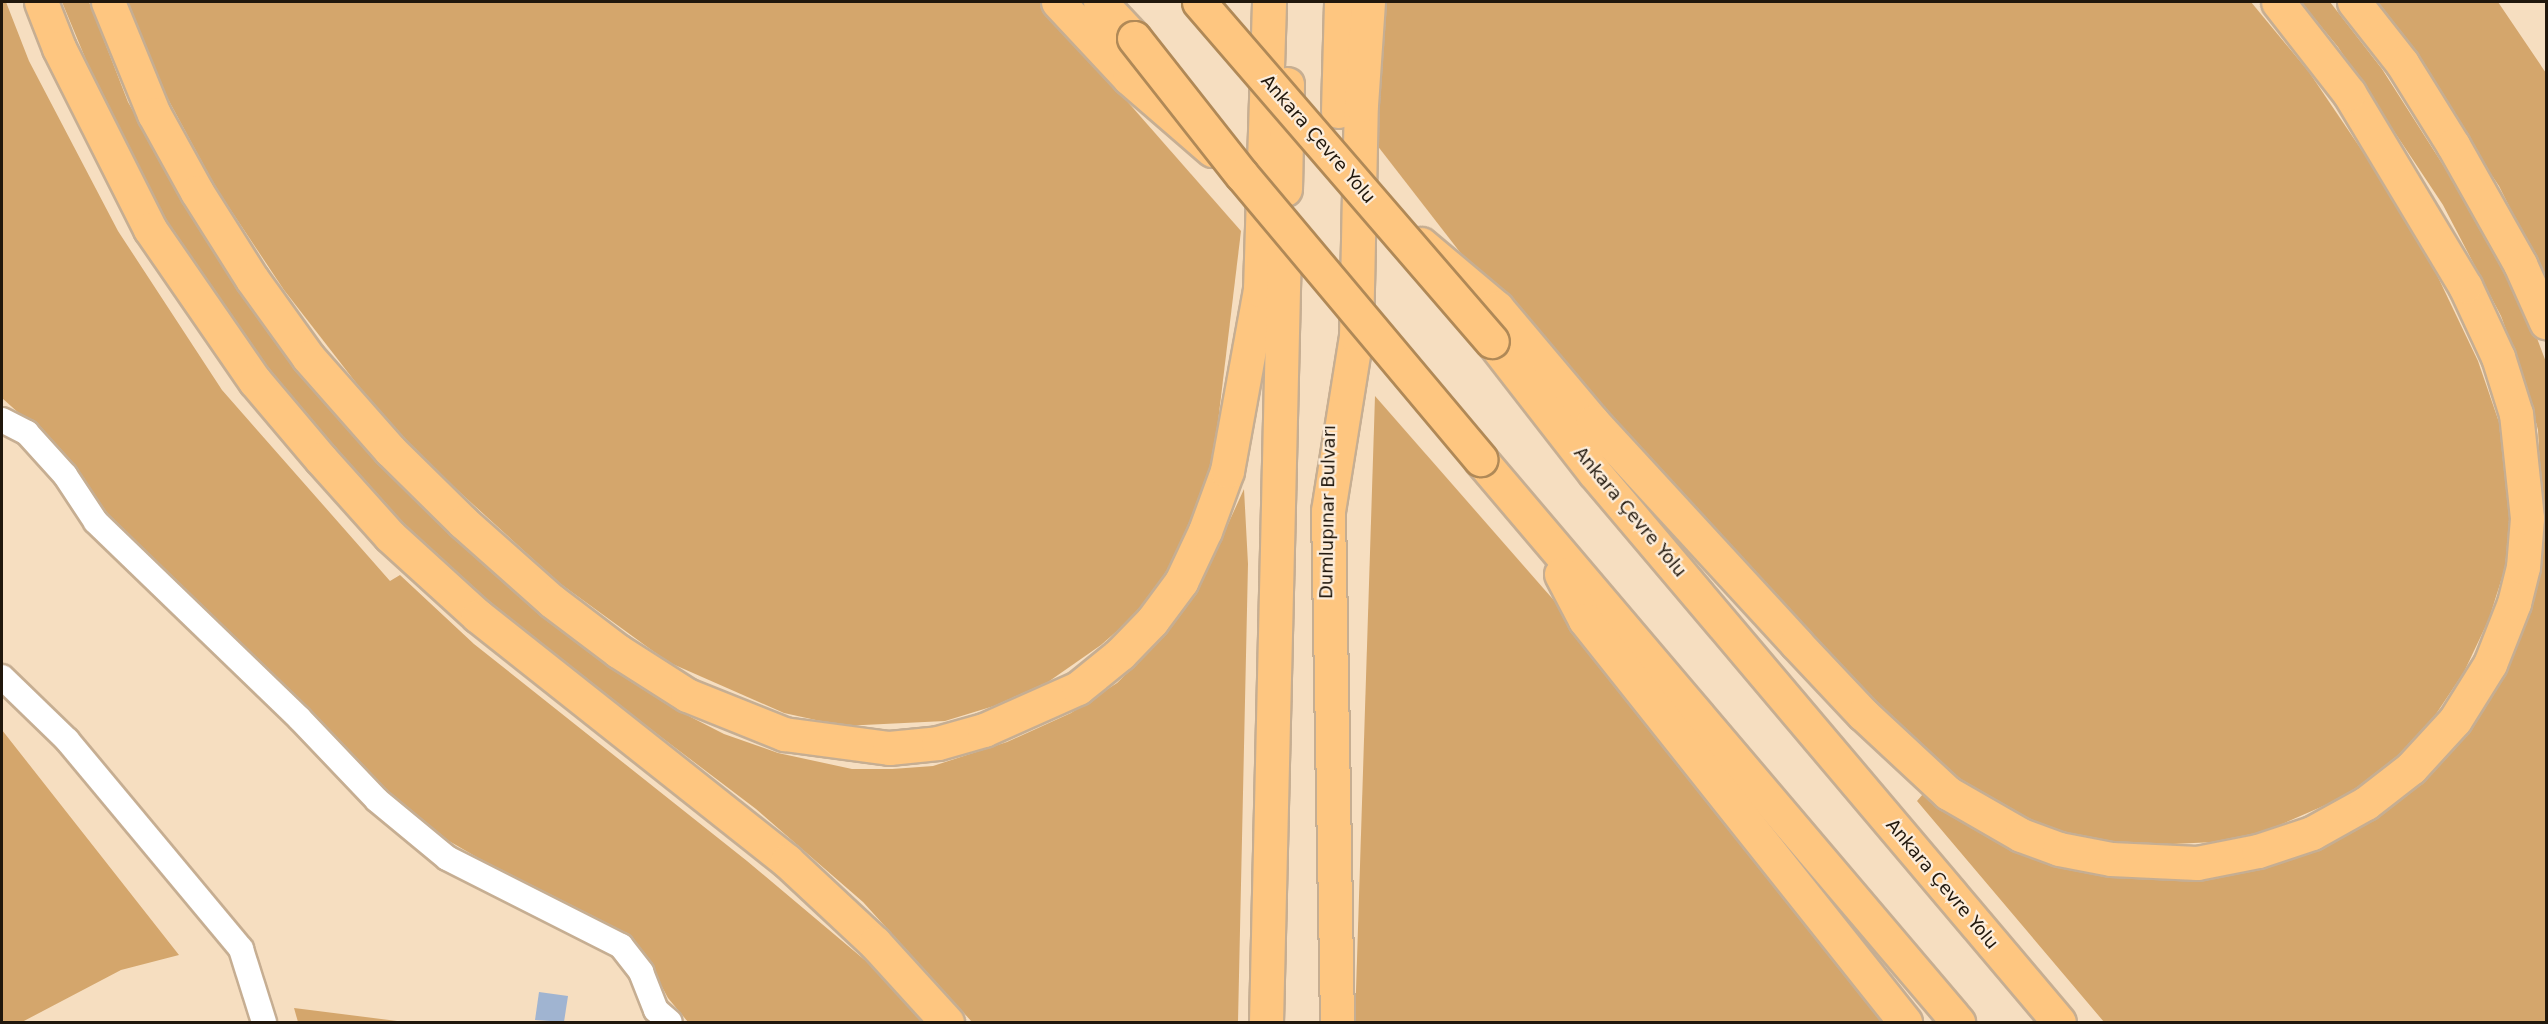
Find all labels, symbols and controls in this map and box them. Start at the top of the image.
street label: Ankara Çevre Yolu [1256,70,1380,208]
street label: Dumlupınar Bulvarı [1316,425,1340,599]
street label: Ankara Çevre Yolu [1569,443,1691,581]
street label: Ankara Çevre Yolu [1881,815,2003,953]

